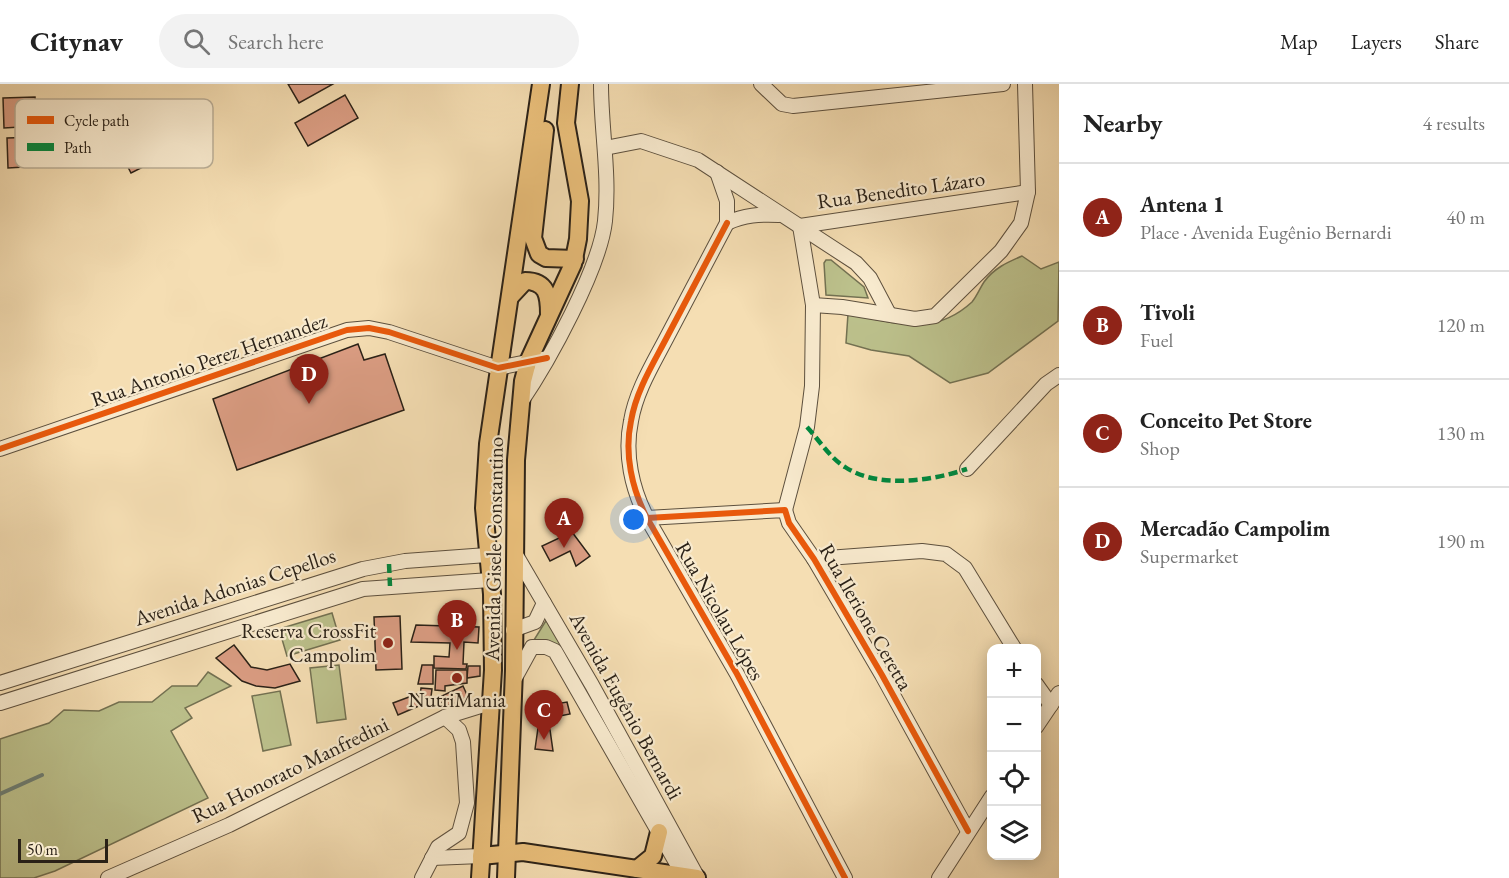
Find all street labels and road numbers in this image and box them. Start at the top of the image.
street label: Rua Benedito Lázaro [815,164,987,215]
street label: Rua Antonio Perez Hernandez [87,306,330,413]
street label: Avenida Gisele Constantino [478,436,509,663]
street label: Rua Nicolau Lópes [670,537,771,685]
street label: Rua Ilerione Ceretta [814,539,920,695]
street label: Avenida Adonias Cepellos [130,541,339,632]
street label: Avenida Eugênio Bernardi [563,606,689,804]
street label: Rua Honorato Manfredini [187,710,393,829]

